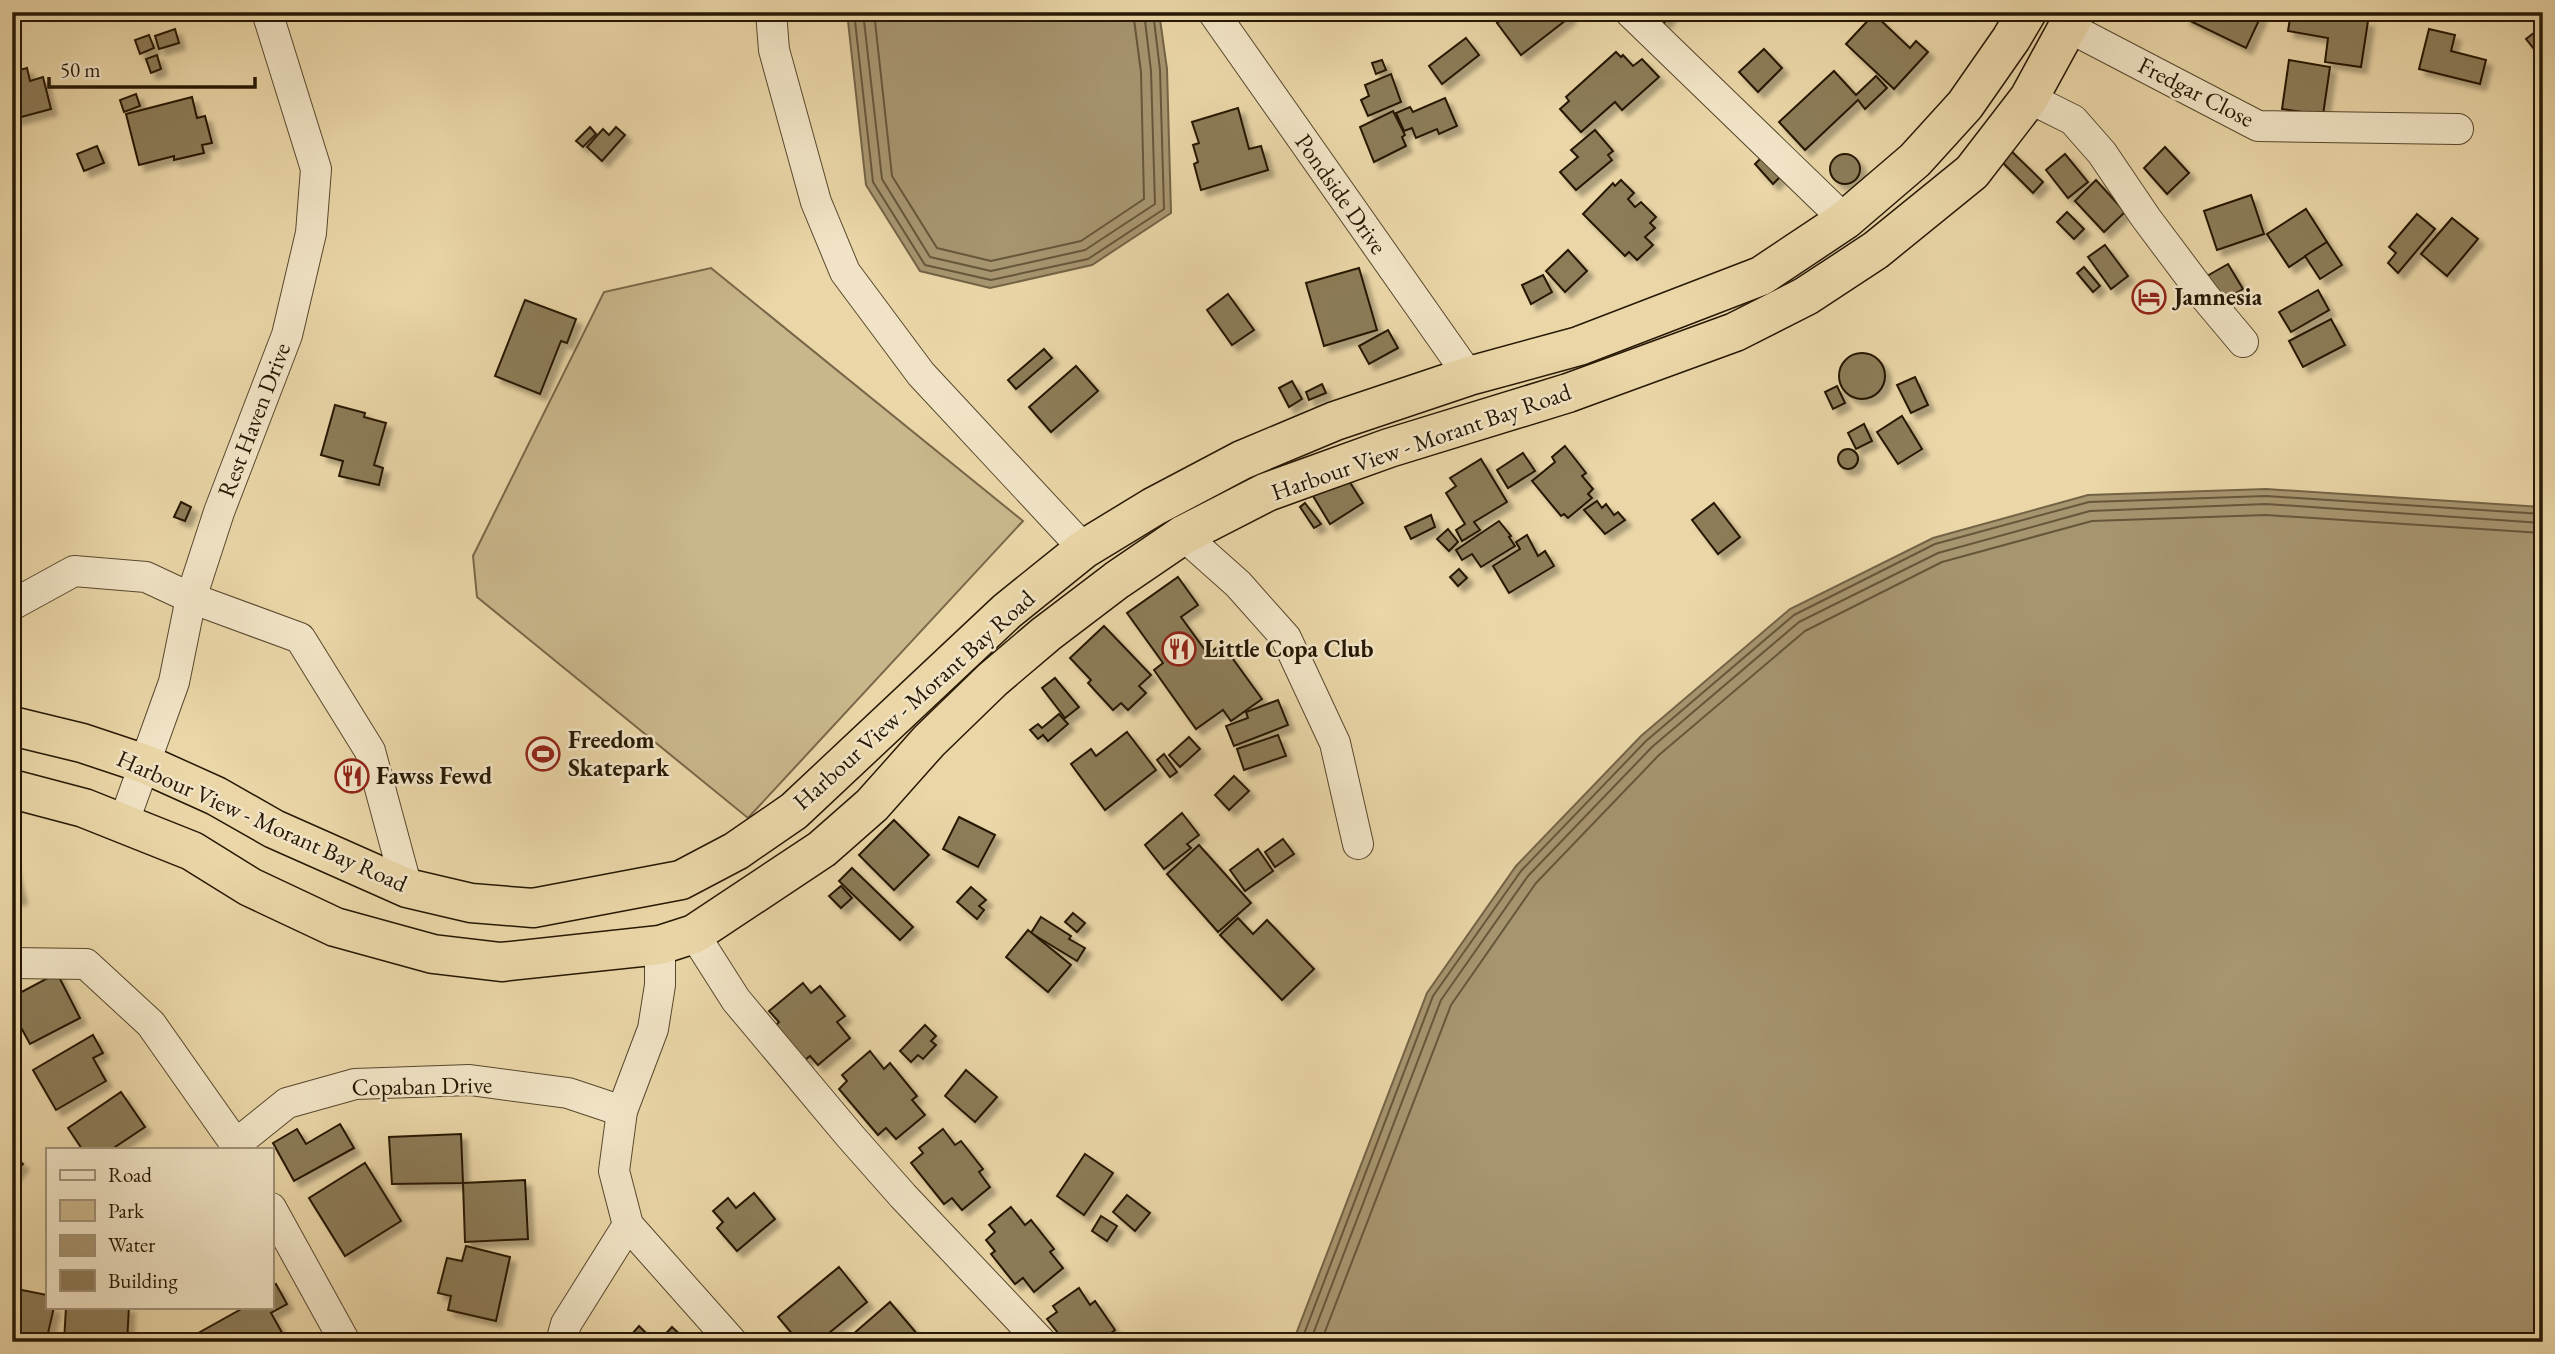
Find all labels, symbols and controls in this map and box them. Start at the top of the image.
scale bar [49,46,256,90]
street label: Fredgar Close [2133,49,2259,134]
text: 50 m [60,56,101,83]
street label: Pondside Drive [1289,128,1394,260]
hotel icon: Jamnesia [2130,278,2168,316]
place label: Jamnesia [2172,281,2263,312]
street label: Rest Haven Drive [210,338,297,502]
street label: Harbour View - Morant Bay Road [1267,375,1576,507]
street label: Harbour View - Morant Bay Road [786,582,1042,816]
restaurant icon: Little Copa Club [1160,630,1198,668]
place label: Little Copa Club [1204,633,1374,664]
place label: Freedom Skatepark [568,724,670,783]
sports icon: Freedom Skatepark [524,735,562,773]
street label: Harbour View - Morant Bay Road [112,742,413,899]
restaurant icon: Fawss Fewd [333,757,371,795]
place label: Fawss Fewd [376,760,493,791]
street label: Copaban Drive [351,1069,493,1102]
legend [46,1148,273,1308]
text: Road [108,1161,152,1188]
text: Park [108,1197,145,1224]
text: Water [108,1231,155,1258]
text: Building [108,1267,178,1294]

